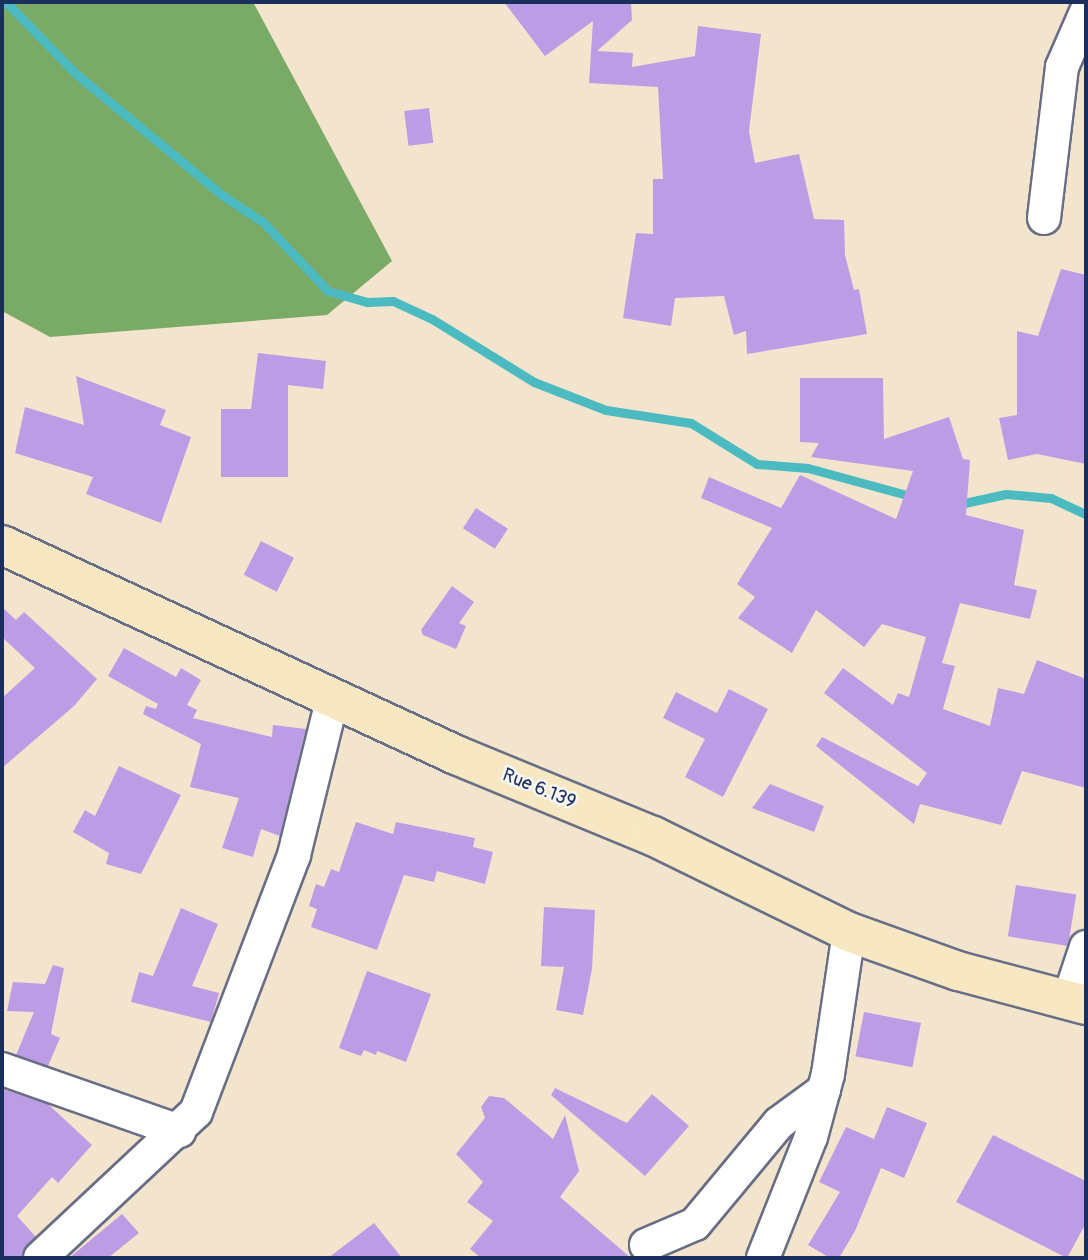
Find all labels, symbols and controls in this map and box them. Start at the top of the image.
street label: Rue 6.139 [499,764,579,814]

